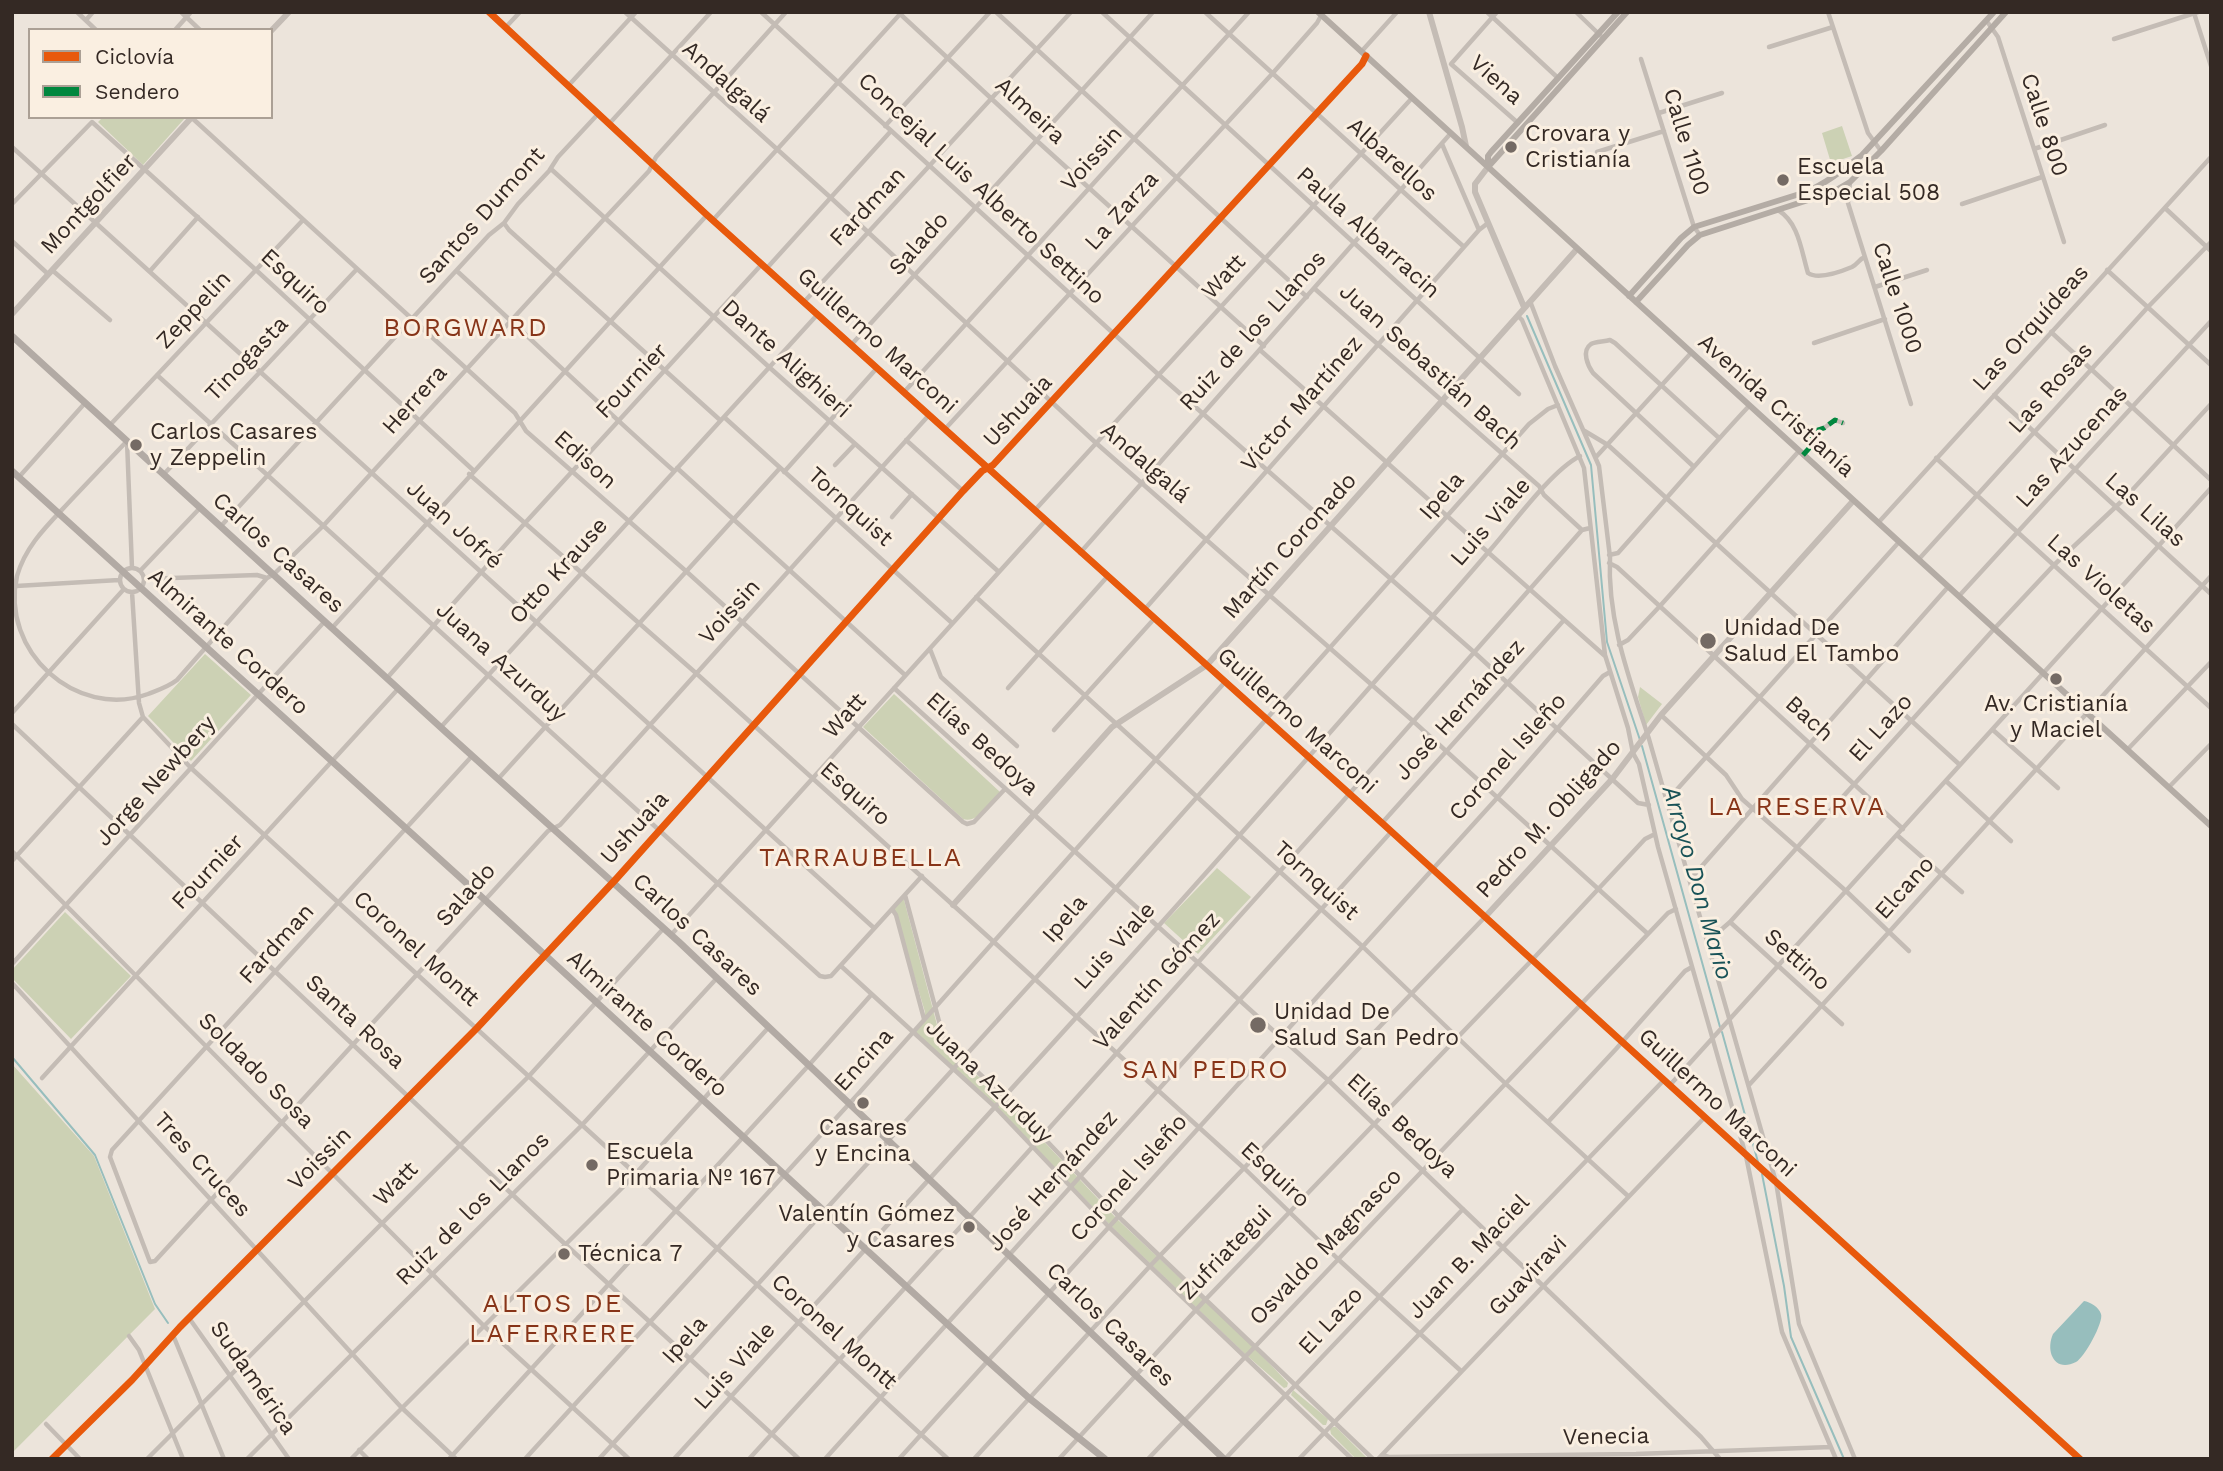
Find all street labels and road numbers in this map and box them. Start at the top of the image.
street label: Andalgalá [676,35,776,129]
street label: Viena [1464,49,1528,111]
street label: Concejal Luis Alberto Settino [852,67,1110,311]
street label: Calle 800 [2014,70,2074,180]
street label: Almeira [989,72,1071,150]
street label: Calle 1100 [1657,85,1715,199]
street label: Albarellos [1341,112,1443,208]
street label: Voissin [1056,121,1128,197]
street label: Santos Dumont [413,142,551,290]
street label: Montgolfier [35,148,143,260]
street label: Paula Albarracin [1291,161,1445,305]
street label: Fardman [824,162,912,252]
street label: La Zarza [1079,166,1165,256]
street label: Salado [883,207,955,281]
street label: Calle 1000 [1866,239,1928,357]
street label: Esquiro [255,243,335,321]
street label: Ruiz de los Llanos [1174,245,1332,417]
street label: Watt [1196,249,1252,305]
street label: Las Orquídeas [1967,259,2095,397]
street label: Guillermo Marconi [791,262,963,420]
street label: Zeppelin [151,265,237,355]
street label: Juan Sebastián Bach [1333,278,1527,456]
street label: Dante Alighieri [716,294,856,424]
street label: Tinogasta [200,311,294,407]
street label: Avenida Cristianía [1692,329,1860,483]
street label: Víctor Martínez [1235,330,1369,478]
street label: Las Rosas [2003,337,2099,439]
street label: Fournier [590,338,674,424]
street label: Herrera [377,360,453,440]
street label: Ushuaia [978,369,1058,453]
street label: Las Azucenas [2010,381,2134,513]
street label: Andalgalá [1095,417,1195,509]
street label: Edison [548,425,622,495]
street label: Tornquist [802,462,898,552]
street label: Ipela [1414,466,1470,526]
street label: Martín Coronado [1217,467,1363,625]
street label: Las Lilas [2099,467,2191,553]
street label: Luis Viale [1445,472,1537,572]
street label: Juan Jofré [400,475,508,575]
street label: Carlos Casares [207,487,349,619]
street label: Otto Krause [504,512,614,630]
street label: Las Violetas [2041,528,2161,640]
street label: Almirante Cordero [142,563,314,721]
street label: Voissin [694,574,766,650]
street label: Juana Azurduy [430,596,572,728]
street label: José Hernández [1389,634,1531,786]
street label: Guillermo Marconi [1211,642,1383,800]
street label: Elías Bedoya [920,686,1044,802]
street label: Watt [818,688,872,744]
street label: Coronel Isleño [1444,688,1572,826]
street label: El Lazo [1843,688,1919,768]
street label: Bach [1779,690,1839,748]
street label: Jorge Newbery [90,710,222,852]
street label: Pedro M. Obligado [1471,734,1627,904]
street label: Esquiro [814,756,896,832]
street label: Ushuaia [595,786,675,870]
street label: Fournier [166,829,250,915]
street label: Tornquist [1268,836,1364,926]
street label: Elcano [1869,851,1941,925]
street label: Salado [430,858,502,932]
street label: Carlos Casares [626,868,768,1002]
street label: Coronel Montt [347,885,485,1013]
street label: Ipela [1037,889,1093,949]
street label: Luis Viale [1069,897,1161,995]
street label: Fardman [234,898,320,990]
street label: Valentín Gómez [1088,906,1226,1056]
street label: Settino [1758,923,1836,997]
street label: Almirante Cordero [561,945,733,1103]
street label: Santa Rosa [300,969,410,1075]
street label: Soldado Sosa [192,1007,320,1135]
street label: Juana Azurduy [920,1014,1058,1150]
street label: Encina [829,1023,899,1097]
street label: Guillermo Marconi [1632,1023,1802,1183]
street label: Elías Bedoya [1341,1068,1463,1184]
street label: José Hernández [982,1105,1124,1257]
street label: Tres Cruces [148,1107,256,1223]
street label: Coronel Isleño [1065,1109,1193,1247]
street label: Voissin [283,1122,357,1196]
street label: Ruiz de los Llanos [390,1126,556,1292]
street label: Esquiro [1235,1136,1315,1214]
street label: Watt [368,1156,424,1212]
street label: Osvaldo Magnasco [1244,1163,1408,1331]
street label: Juan B. Maciel [1402,1189,1536,1325]
street label: Zufriategui [1174,1200,1278,1306]
street label: Guaviravi [1483,1230,1573,1322]
street label: Carlos Casares [1040,1257,1180,1393]
street label: Coronel Montt [765,1268,903,1396]
street label: El Lazo [1293,1282,1369,1360]
street label: Ipela [657,1311,713,1369]
street label: Sudamérica [204,1316,302,1440]
street label: Luis Viale [689,1317,781,1415]
street label: Venecia [1562,1422,1650,1452]

